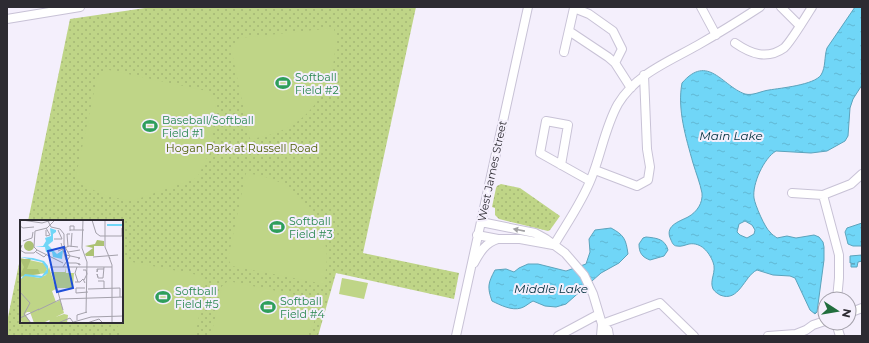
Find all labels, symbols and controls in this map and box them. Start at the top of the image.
place label: Softball Field #2 [295,70,339,97]
sports icon: Softball Field #2 [274,74,292,92]
place label: Baseball/Softball Field #1 [162,113,254,140]
sports icon: Baseball/Softball Field #1 [141,117,159,135]
street label: West James Street [474,119,510,223]
water label: Main Lake [699,128,763,143]
park label: Hogan Park at Russell Road [166,141,318,155]
place label: Softball Field #3 [289,214,333,241]
sports icon: Softball Field #3 [268,218,286,236]
inset map [20,220,123,323]
one-way arrow [513,226,525,232]
water label: Middle Lake [514,281,588,296]
place label: Softball Field #5 [175,284,219,311]
sports icon: Softball Field #5 [154,288,172,306]
north arrow [817,291,857,331]
place label: Softball Field #4 [280,294,326,321]
sports icon: Softball Field #4 [259,298,277,316]
text: N [839,307,855,319]

